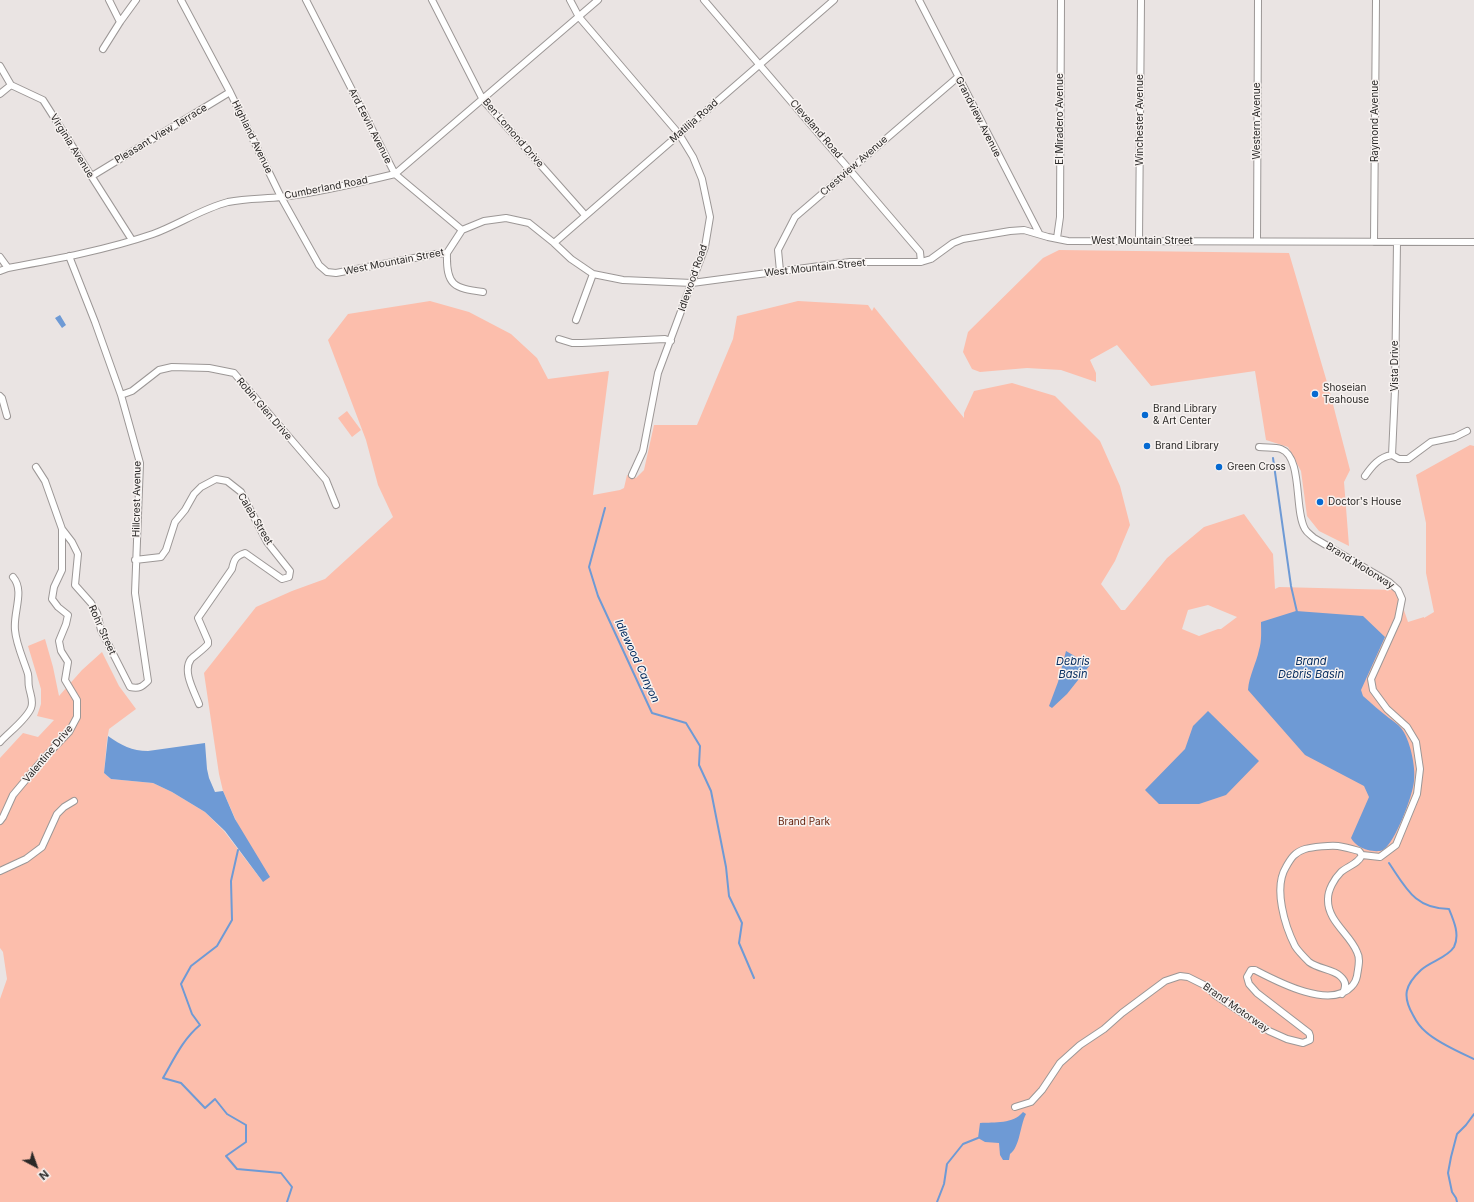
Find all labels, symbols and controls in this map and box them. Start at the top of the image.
street label: El Miradero Avenue [1054,73,1066,165]
street label: Winchester Avenue [1134,74,1146,166]
street label: Grandview Avenue [953,75,1003,159]
street label: Raymond Avenue [1369,80,1381,162]
street label: Western Avenue [1251,82,1263,160]
street label: Ard Eevin Avenue [346,86,394,166]
street label: Ben Lomond Drive [480,96,546,170]
street label: Matilija Road [667,97,721,145]
street label: Cleveland Road [787,97,845,161]
street label: Highland Avenue [229,98,275,176]
street label: Pleasant View Terrace [113,102,209,166]
street label: Virginia Avenue [47,112,97,180]
street label: Crestview Avenue [818,133,890,199]
street label: Cumberland Road [283,174,369,202]
street label: West Mountain Street [1091,235,1193,247]
street label: Idlewood Road [676,243,710,313]
street label: West Mountain Street [343,246,445,278]
street label: West Mountain Street [764,257,866,279]
street label: Vista Drive [1389,340,1401,392]
street label: Robin Glen Drive [234,375,294,443]
place label: Shoseian Teahouse [1323,382,1369,406]
marker: Shoseian Teahouse [1310,389,1320,399]
place label: Brand Library & Art Center [1153,403,1217,426]
marker: Brand Library & Art Center [1140,410,1150,420]
place label: Brand Library [1155,440,1219,452]
marker: Brand Library [1142,441,1152,451]
street label: Hillcrest Avenue [130,461,144,537]
place label: Green Cross [1227,461,1286,473]
marker: Green Cross [1214,462,1224,472]
street label: Caleb Street [235,491,275,547]
place label: Doctor's House [1328,496,1401,508]
marker: Doctor's House [1315,497,1325,507]
street label: Brand Motorway [1324,540,1396,592]
street label: Rohr Street [86,603,118,657]
water label: Idlewood Canyon [612,617,662,705]
water label: Debris Basin [1056,655,1090,681]
water label: Brand Debris Basin [1278,655,1344,681]
street label: Valentine Drive [21,723,75,785]
park label: Brand Park [778,816,830,828]
street label: Brand Motorway [1201,981,1271,1035]
north arrow [16,1146,56,1186]
text: N [36,1167,52,1183]

